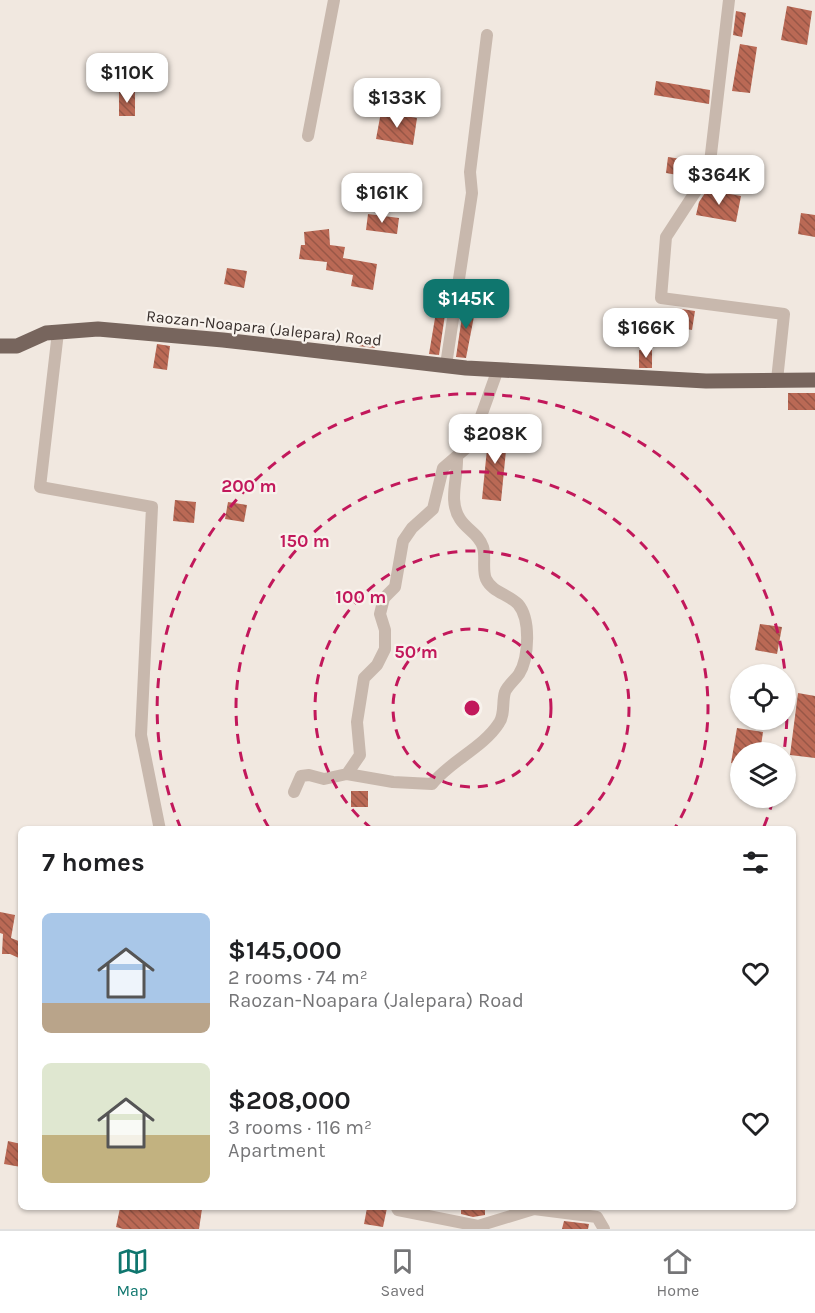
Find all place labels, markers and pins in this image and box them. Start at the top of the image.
pin: $110K [85,53,169,104]
pin: $133K [355,78,439,129]
pin: $364K [677,155,761,206]
pin: $161K [340,173,424,224]
pin: $145K [424,279,508,330]
pin: $166K [604,308,688,359]
pin: $208K [453,414,537,465]
centre of rings [462,698,482,718]

